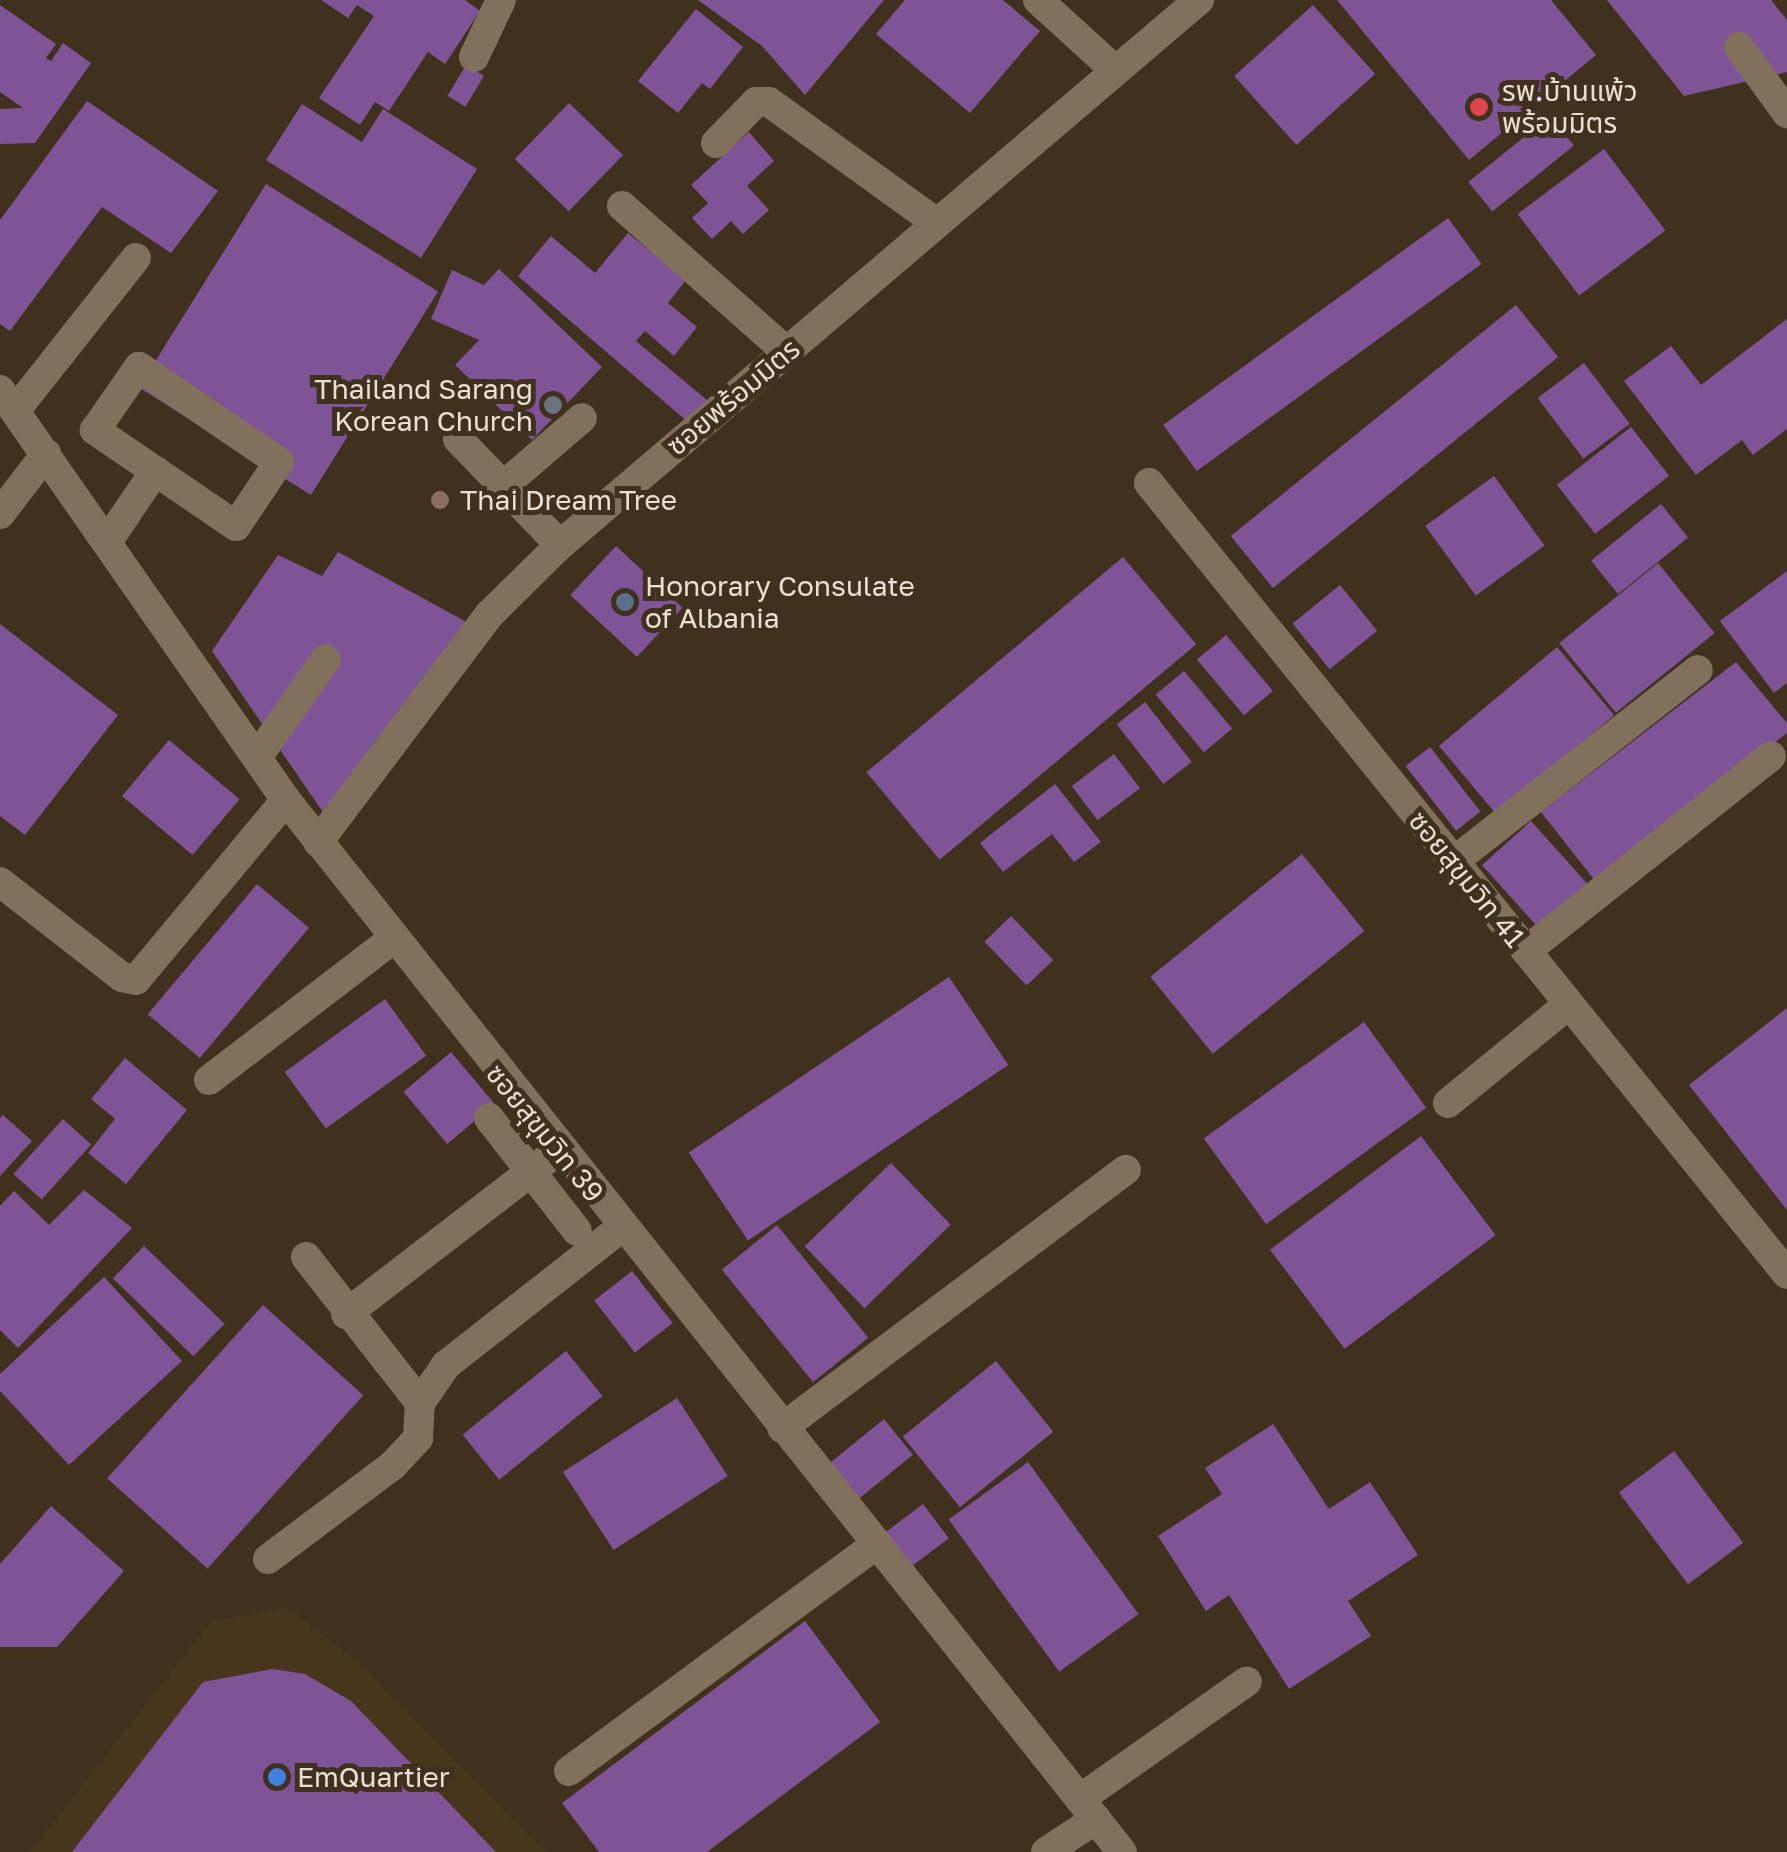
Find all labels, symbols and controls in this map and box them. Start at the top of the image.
place label: รพ.บ้านแพ้ว พร้อมมิตร [1502,74,1638,140]
marker: รพ.บ้านแพ้ว พร้อมมิตร [1466,94,1492,120]
street label: ซอยพร้อมมิตร [660,332,806,462]
place label: Thailand Sarang Korean Church [314,372,533,438]
marker: Thailand Sarang Korean Church [542,394,564,416]
place label: Thai Dream Tree [460,483,677,517]
marker: Thai Dream Tree [429,489,451,511]
place label: Honorary Consulate of Albania [645,569,915,635]
marker: Honorary Consulate of Albania [614,591,636,613]
street label: ซอยสุขุมวิท 41 [1402,804,1532,954]
street label: ซอยสุขุมวิท 39 [479,1057,611,1209]
place label: EmQuartier [297,1760,450,1794]
marker: EmQuartier [266,1766,288,1788]

